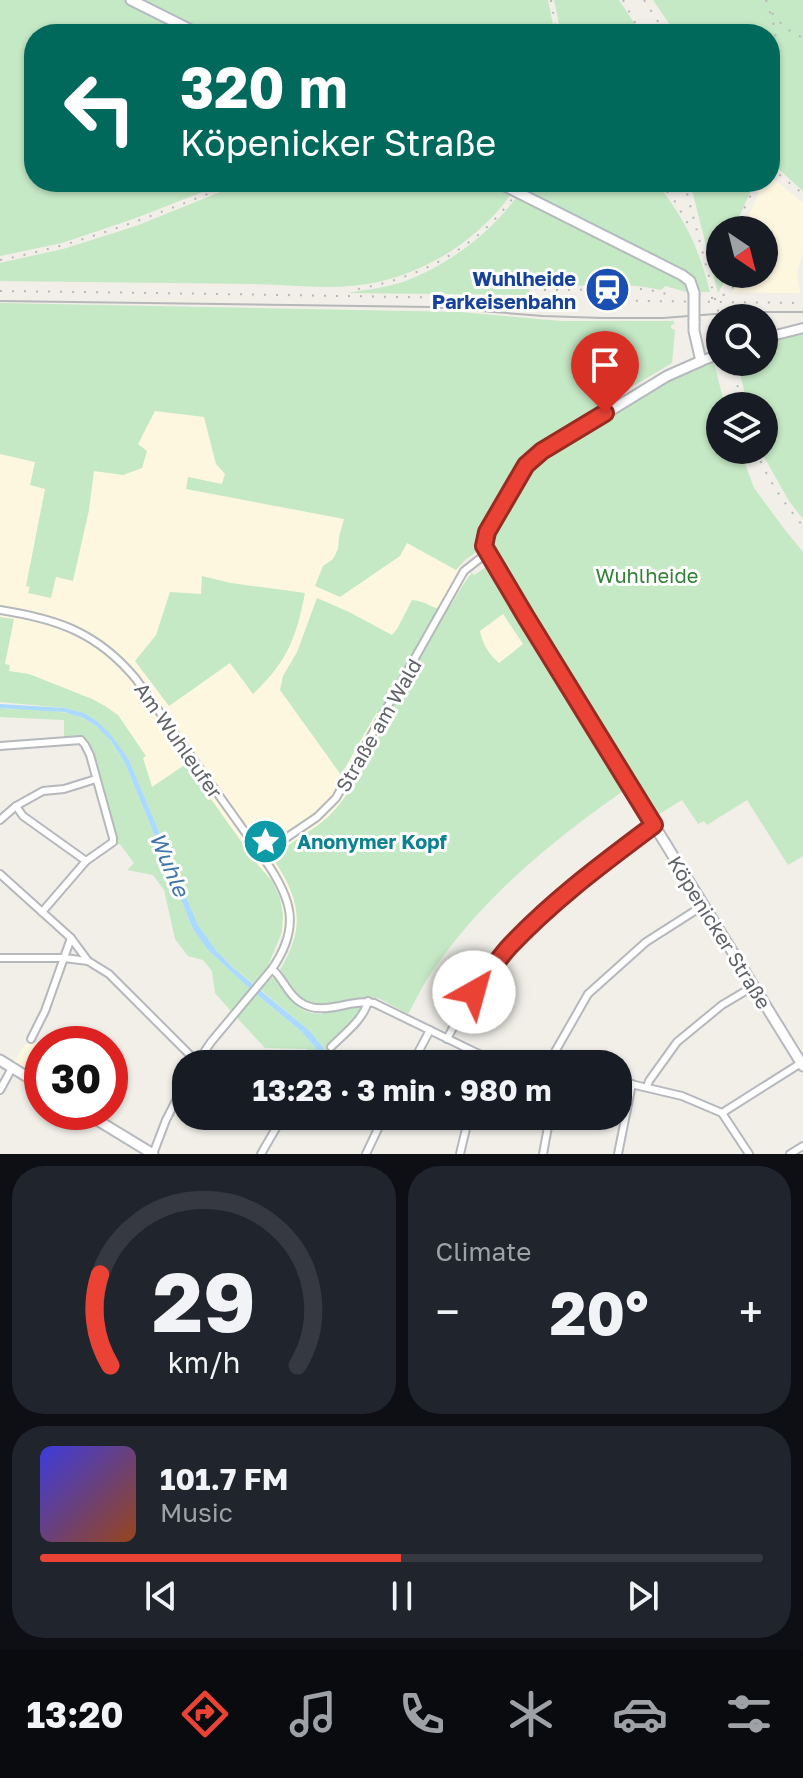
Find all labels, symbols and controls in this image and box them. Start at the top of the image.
text: 320 m [180,53,348,120]
icon: left [48,56,152,160]
text: Köpenicker Straße [180,121,496,164]
north arrow [706,216,778,288]
map controls [706,216,778,464]
place label: Wuhlheide Parkeisenbahn [432,266,576,313]
station icon: Wuhlheide Parkeisenbahn [583,266,631,314]
button: search [706,304,778,376]
pin [571,331,639,413]
icon: arrive [583,343,627,387]
button: layers [706,392,778,464]
park label: Wuhlheide [596,563,698,587]
street label: Straße am Wald [330,654,426,796]
street label: Am Wuhleufer [130,678,228,803]
place icon: Anonymer Kopf [242,817,290,865]
water label: Wuhle [144,828,196,902]
place label: Anonymer Kopf [297,829,447,853]
street label: Köpenicker Straße [663,851,777,1013]
position arrow [432,950,516,1034]
speed limit sign: 30 [24,1026,128,1130]
text: 13:23 · 3 min · 980 m [252,1072,552,1108]
text: Climate [436,1236,531,1267]
text: 29 [152,1250,256,1350]
text: 20° [550,1276,649,1348]
text: − [436,1285,460,1338]
text: + [739,1285,763,1338]
text: km/h [167,1345,240,1379]
text: 101.7 FM [160,1461,288,1497]
text: Music [160,1497,233,1528]
icon: previous [139,1574,183,1618]
icon: pause [380,1574,424,1618]
icon: next [621,1574,665,1618]
icon: directions [177,1686,233,1742]
icon: music [285,1686,341,1742]
icon: phone [394,1686,450,1742]
icon: climate [503,1686,559,1742]
icon: car [612,1686,668,1742]
icon: filters [721,1686,777,1742]
text: 13:20 [26,1693,124,1736]

